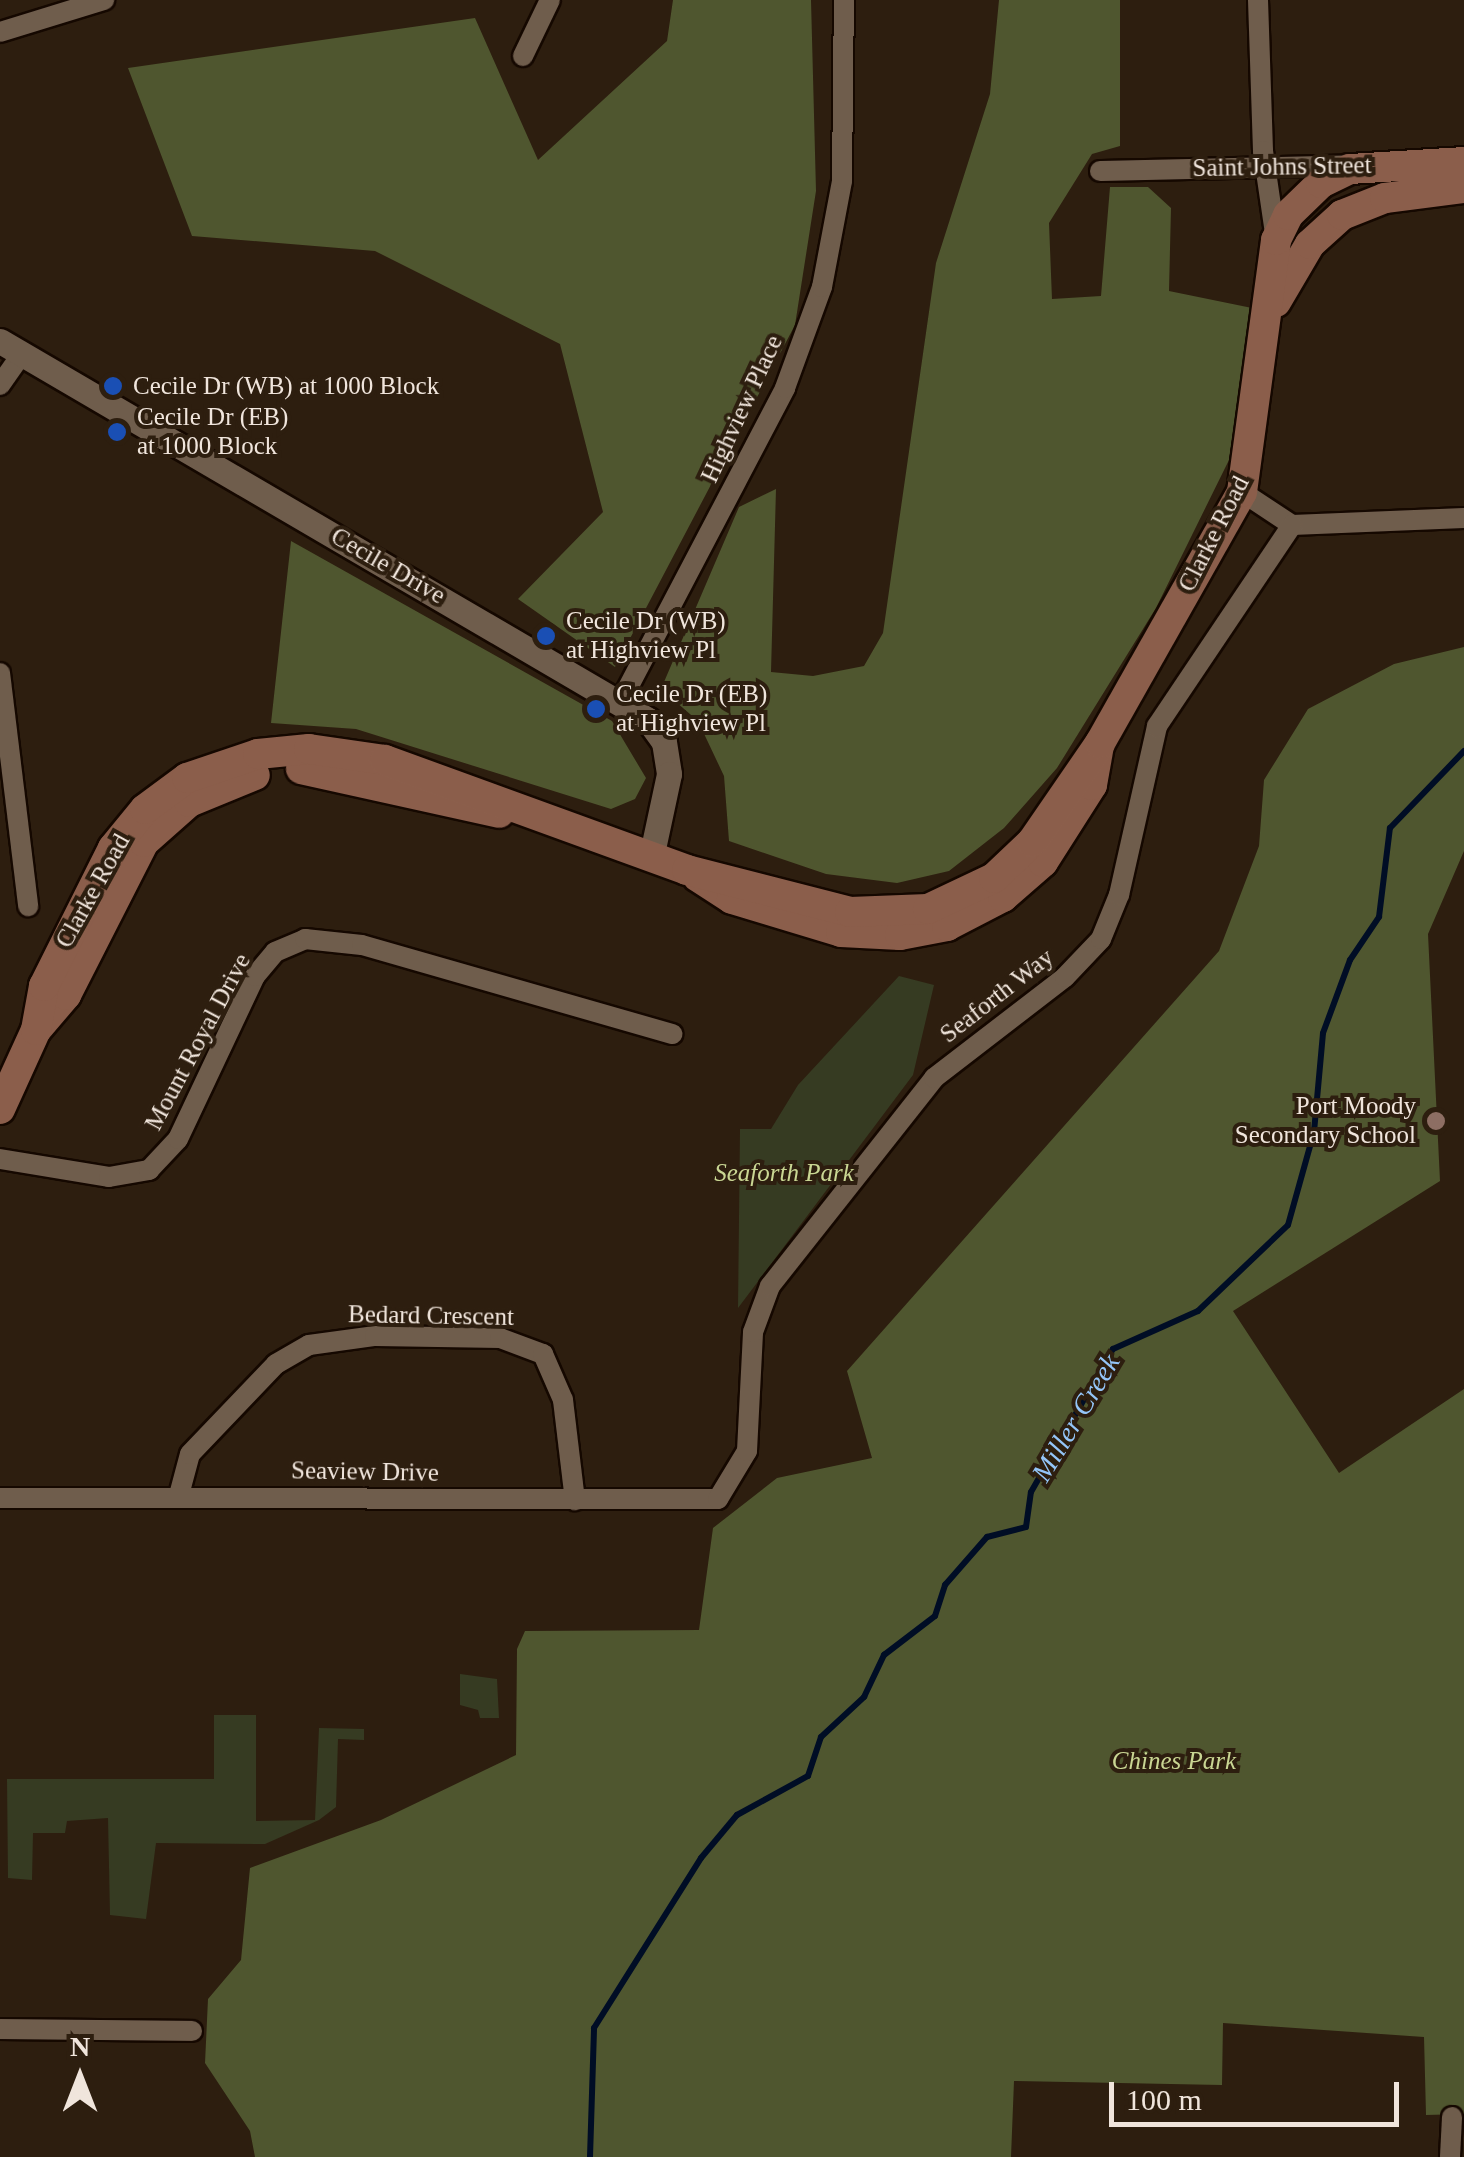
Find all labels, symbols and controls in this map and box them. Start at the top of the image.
street label: Saint Johns Street [1192,150,1372,184]
street label: Highview Place [695,331,789,487]
place label: Cecile Dr (WB) at 1000 Block [133,371,439,401]
marker: Cecile Dr (WB) at 1000 Block [102,375,124,397]
place label: Cecile Dr (EB) at 1000 Block [137,403,288,462]
marker: Cecile Dr (EB) at 1000 Block [106,421,128,443]
street label: Clarke Road [1172,471,1256,597]
street label: Cecile Drive [325,521,451,611]
place label: Cecile Dr (WB) at Highview Pl [566,607,726,666]
marker: Cecile Dr (WB) at Highview Pl [535,625,557,647]
place label: Cecile Dr (EB) at Highview Pl [616,680,767,739]
marker: Cecile Dr (EB) at Highview Pl [585,698,607,720]
street label: Clarke Road [49,829,137,953]
street label: Seaforth Way [934,942,1060,1050]
street label: Mount Royal Drive [139,949,257,1135]
place label: Port Moody Secondary School [1235,1092,1416,1151]
marker: Port Moody Secondary School [1425,1110,1447,1132]
park label: Seaforth Park [714,1158,854,1188]
street label: Bedard Crescent [348,1300,514,1332]
water label: Miller Creek [1025,1348,1127,1488]
street label: Seaview Drive [291,1456,439,1488]
park label: Chines Park [1112,1746,1236,1776]
north arrow [30,2027,130,2127]
text: N [70,2031,90,2062]
scale bar [1114,2062,1404,2124]
text: 100 m [1126,2083,1202,2116]

